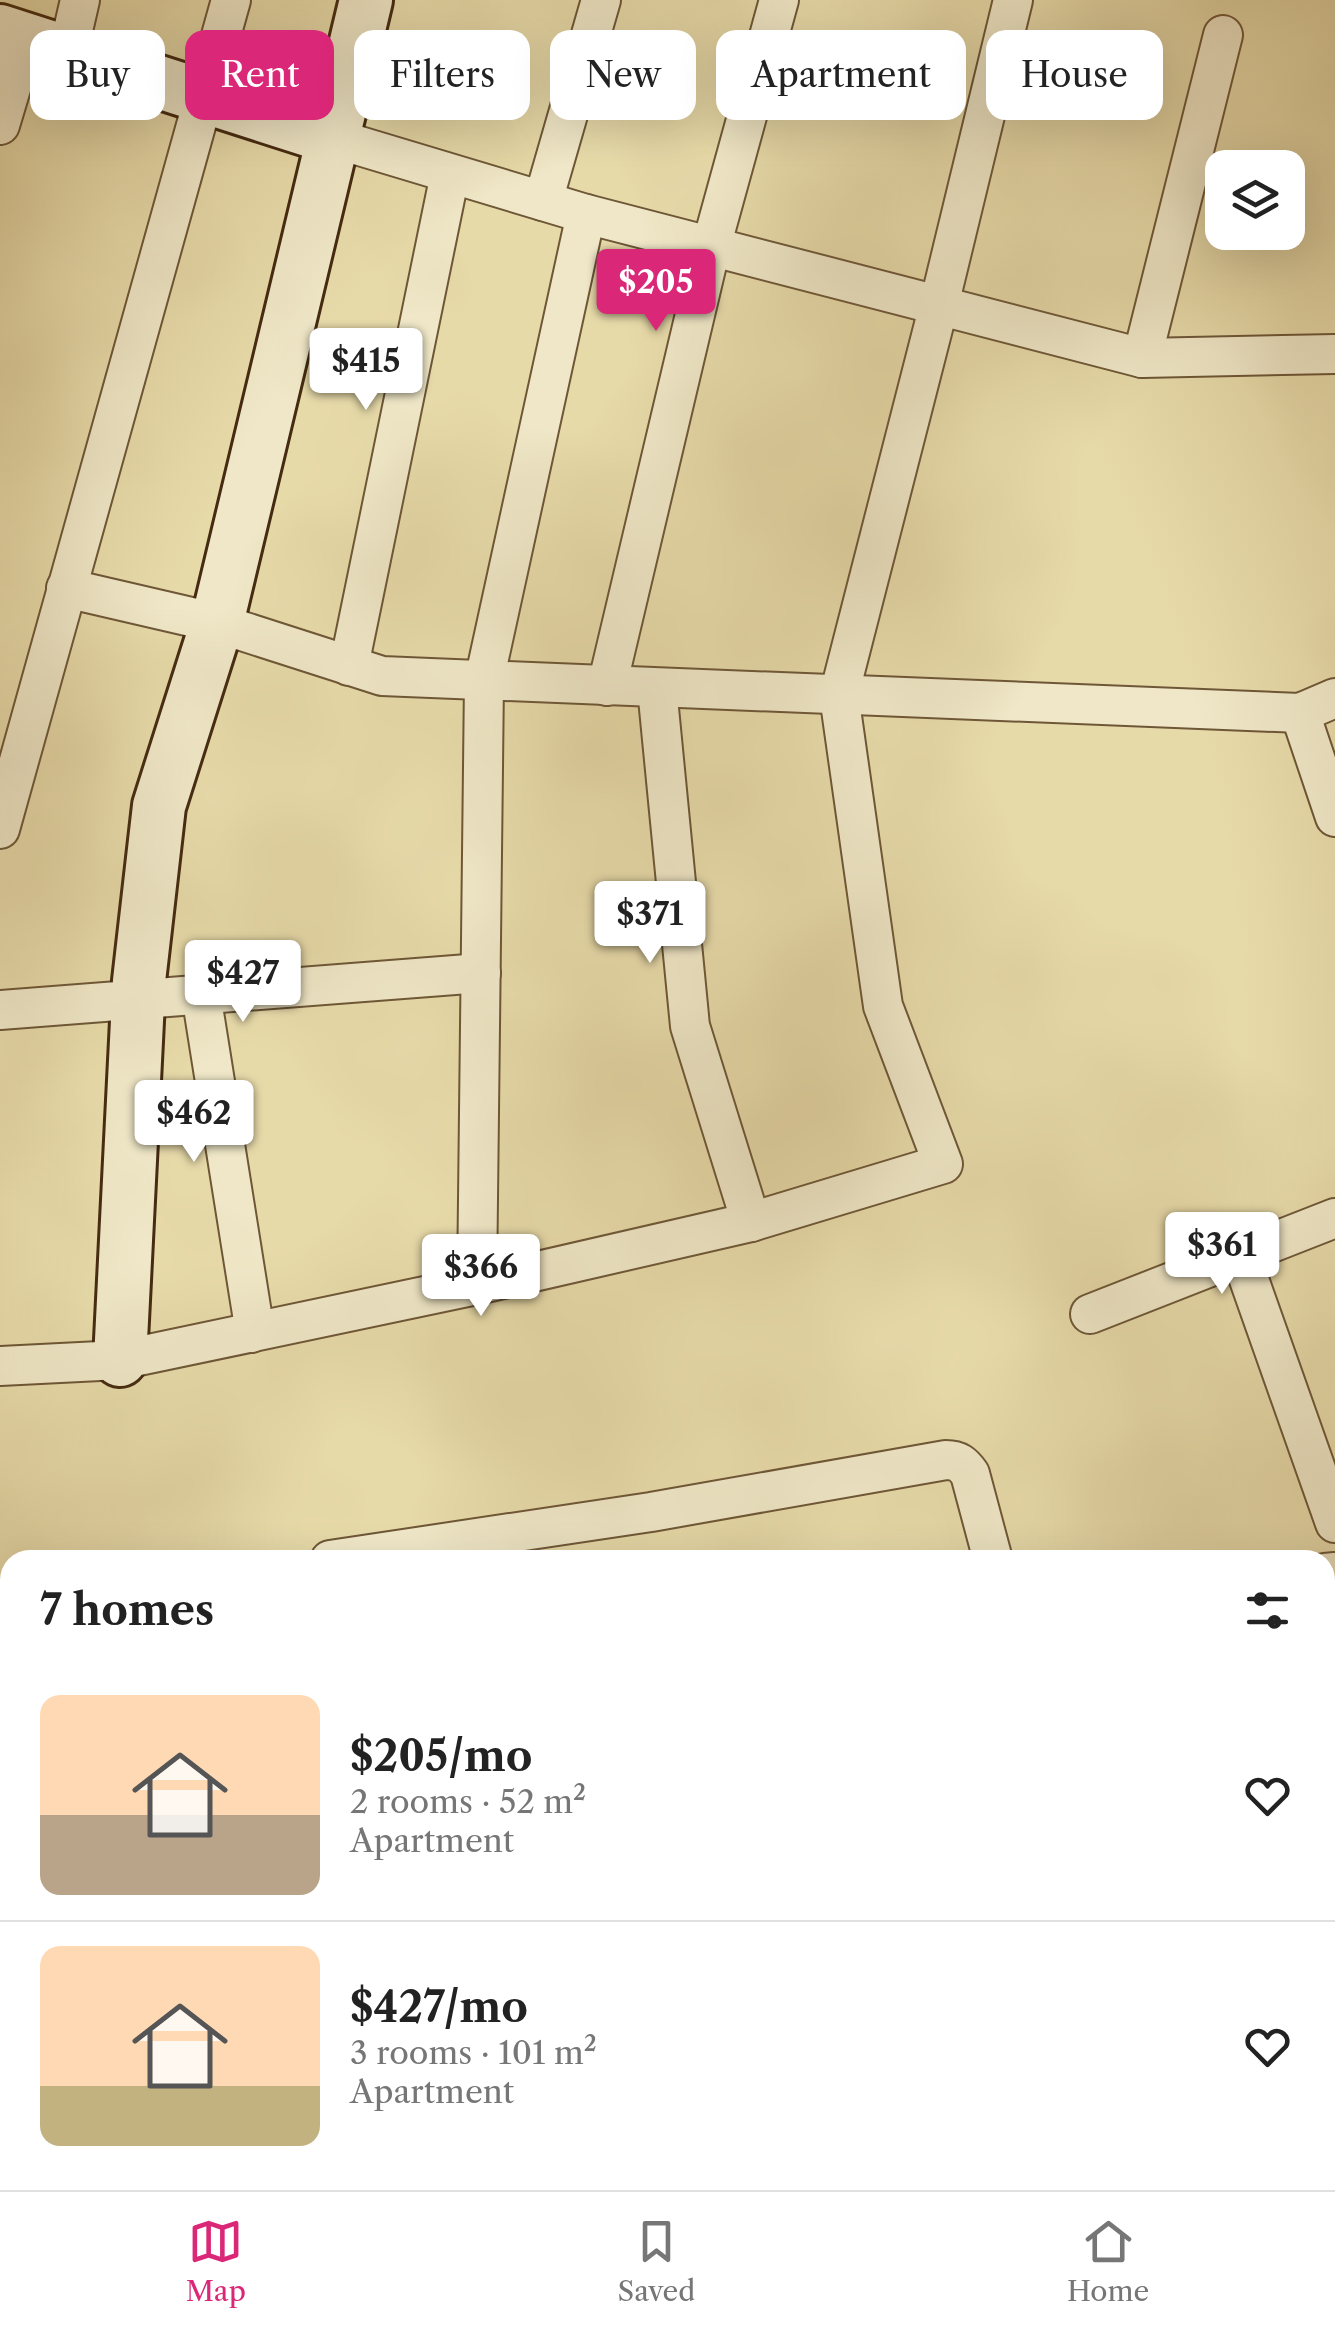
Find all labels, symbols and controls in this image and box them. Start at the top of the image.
chip: Buy [30,30,165,120]
chip: Rent [185,30,334,120]
chip: Filters [354,30,530,120]
chip: New [550,30,696,120]
chip: Apartment [716,30,966,120]
chip: House [986,30,1163,120]
map controls [1205,150,1305,250]
button: layers [1205,150,1305,250]
pin: $205 [597,249,715,334]
text: $205 [619,262,693,301]
pin: $415 [307,328,425,413]
text: $415 [332,341,400,380]
pin: $371 [591,881,709,966]
text: $371 [616,894,684,933]
pin: $427 [184,940,302,1025]
text: $427 [207,953,279,992]
pin: $462 [135,1080,253,1165]
text: $462 [157,1093,231,1132]
pin: $361 [1163,1212,1281,1297]
text: $361 [1187,1225,1257,1264]
pin: $366 [422,1234,540,1319]
text: $366 [444,1247,518,1286]
icon: filters [1240,1583,1295,1638]
text: 7 homes [40,1584,214,1636]
text: $205/mo [350,1730,532,1782]
icon: home [120,1735,240,1855]
icon: heart [1240,1768,1295,1823]
text: 2 rooms · 52 m² [350,1782,586,1821]
text: Apartment [350,1821,514,1860]
text: $427/mo [350,1981,528,2033]
icon: home [120,1986,240,2106]
icon: heart [1240,2019,1295,2074]
text: 3 rooms · 101 m² [350,2033,597,2072]
text: Apartment [350,2072,514,2111]
tab: Map [186,2214,246,2308]
tab: Saved [618,2214,695,2308]
tab: Home [1067,2214,1149,2308]

